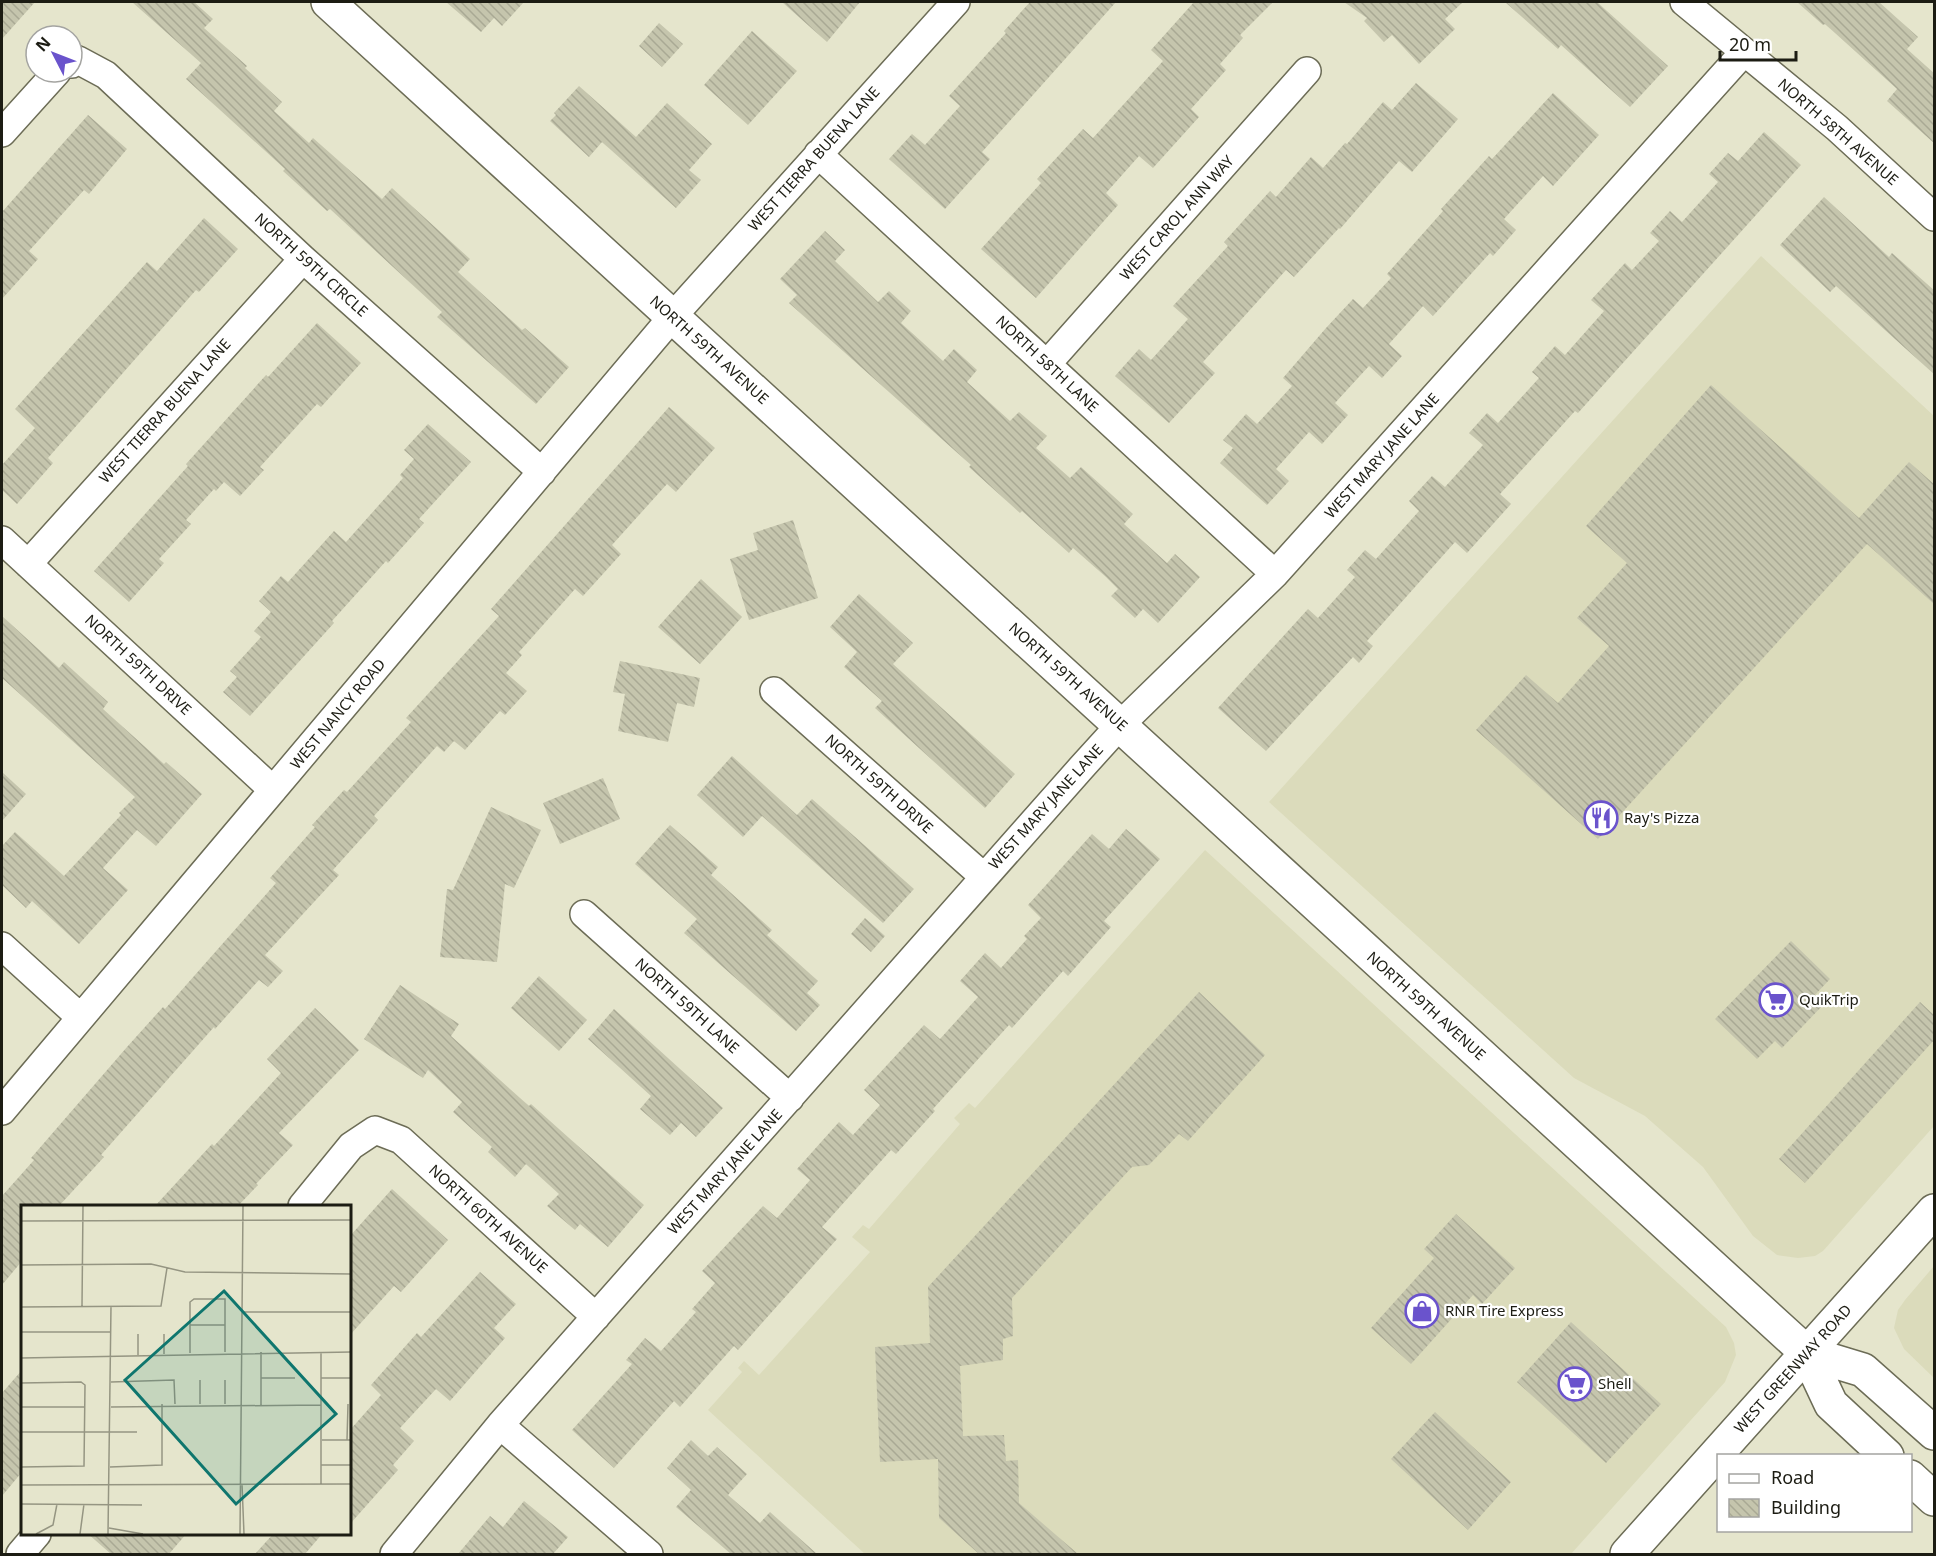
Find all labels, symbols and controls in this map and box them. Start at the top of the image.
north arrow [24,24,84,84]
scale bar [1720,24,1796,62]
text: N [30,32,55,56]
text: 20 m [1729,32,1771,56]
street label: NORTH 58TH AVENUE [1774,73,1903,189]
street label: WEST TIERRA BUENA LANE [743,82,884,235]
street label: WEST CAROL ANN WAY [1115,150,1238,284]
street label: NORTH 59TH CIRCLE [251,208,373,321]
street label: NORTH 59TH AVENUE [646,291,773,408]
street label: NORTH 58TH LANE [992,310,1103,416]
street label: WEST TIERRA BUENA LANE [94,334,235,487]
street label: WEST MARY JANE LANE [1320,388,1443,522]
street label: NORTH 59TH DRIVE [81,610,196,719]
street label: NORTH 59TH AVENUE [1005,618,1132,735]
street label: WEST NANCY ROAD [285,654,389,773]
street label: NORTH 59TH DRIVE [821,729,938,837]
street label: WEST MARY JANE LANE [984,739,1107,873]
restaurant icon: Ray's Pizza [1583,800,1619,836]
place label: Ray's Pizza [1624,807,1699,827]
street label: NORTH 59TH AVENUE [1363,947,1490,1064]
street label: NORTH 59TH LANE [631,953,744,1057]
supermarket icon: QuikTrip [1758,982,1794,1018]
place label: QuikTrip [1799,989,1859,1009]
street label: WEST MARY JANE LANE [663,1104,786,1238]
street label: NORTH 60TH AVENUE [425,1160,552,1277]
inset map [21,1205,351,1535]
shop icon: RNR Tire Express [1404,1293,1440,1329]
place label: RNR Tire Express [1445,1300,1564,1320]
street label: WEST GREENWAY ROAD [1729,1300,1856,1437]
supermarket icon: Shell [1557,1366,1593,1402]
place label: Shell [1598,1373,1632,1393]
legend [1717,1454,1912,1532]
text: Road [1771,1465,1814,1489]
text: Building [1771,1495,1841,1519]

